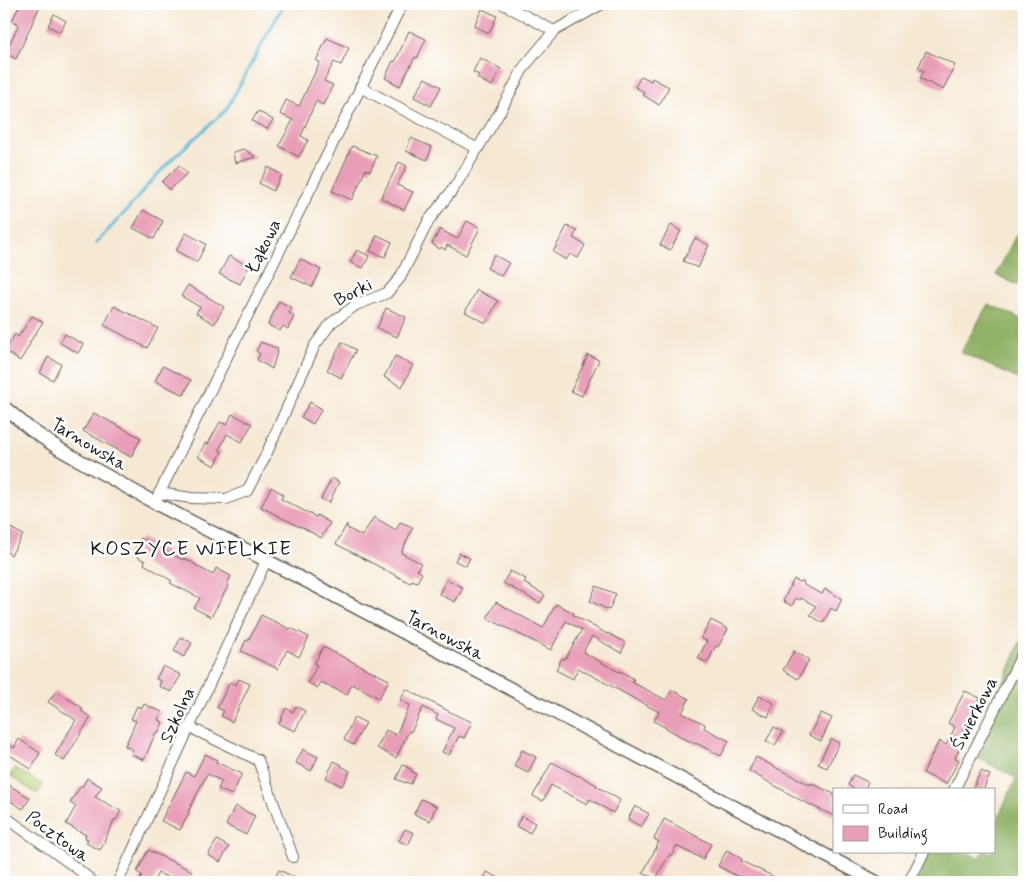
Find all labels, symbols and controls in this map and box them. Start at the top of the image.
street label: Łąkowa [241,215,287,278]
street label: Borki [330,273,377,313]
street label: Tarnowska [46,413,131,477]
district label: KOSZYCE WIELKIE [90,536,292,563]
street label: Tarnowska [401,605,488,667]
street label: Świerkowa [946,673,1004,754]
street label: Szkolna [155,684,201,747]
legend [833,788,996,854]
text: Road [878,800,908,820]
street label: Pocztowa [21,806,94,868]
text: Building [878,824,928,845]

